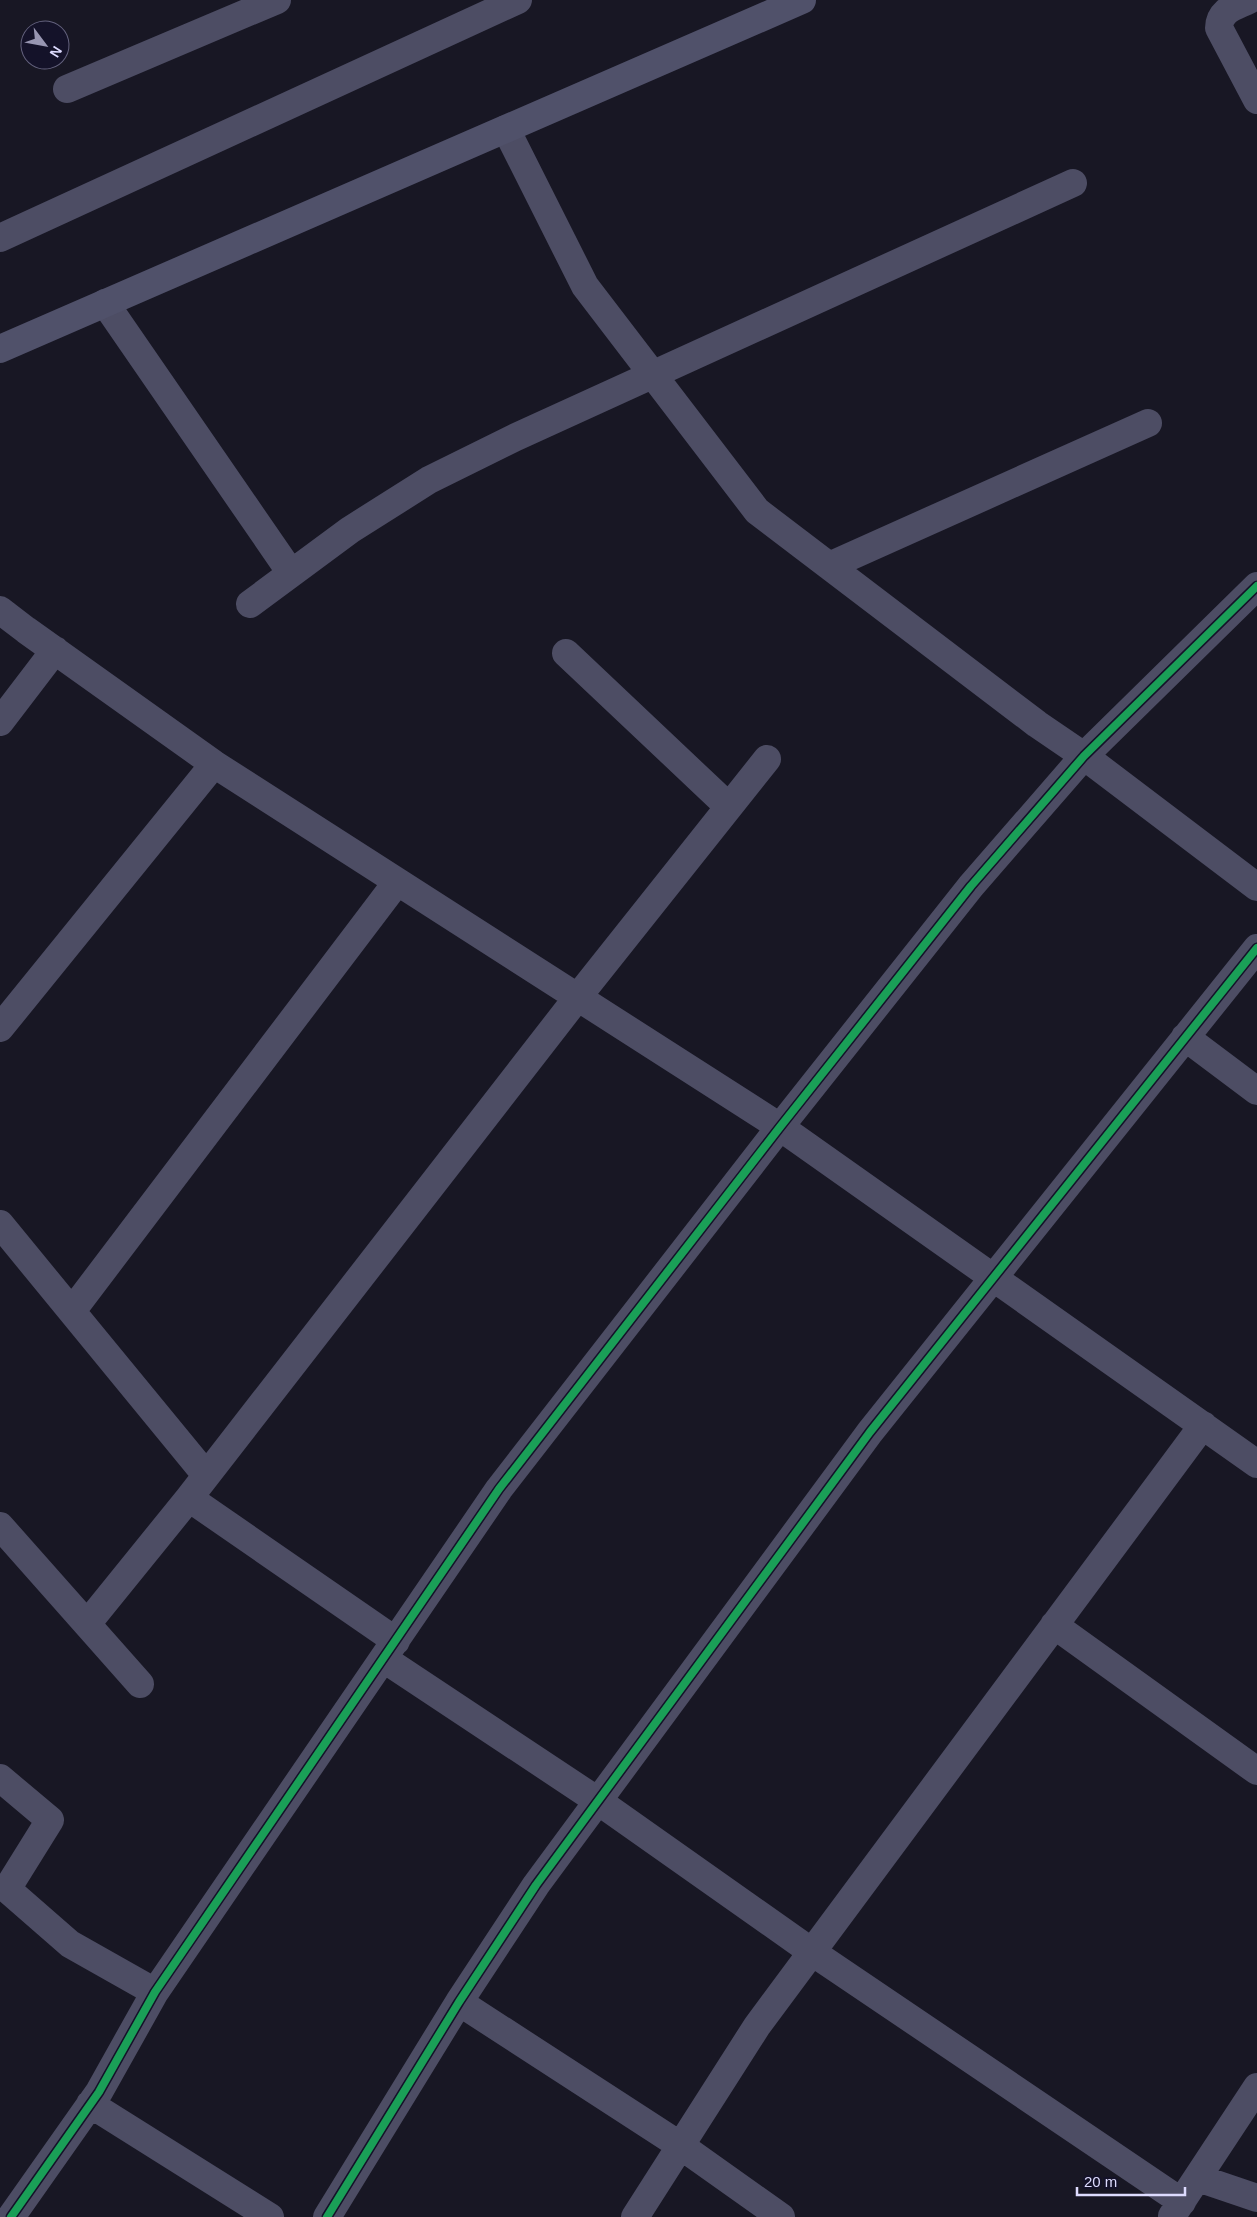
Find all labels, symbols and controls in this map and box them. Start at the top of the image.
north arrow [20,20,70,70]
text: N [47,43,65,60]
scale bar [1077,2164,1184,2196]
text: 20 m [1084,2173,1117,2190]

